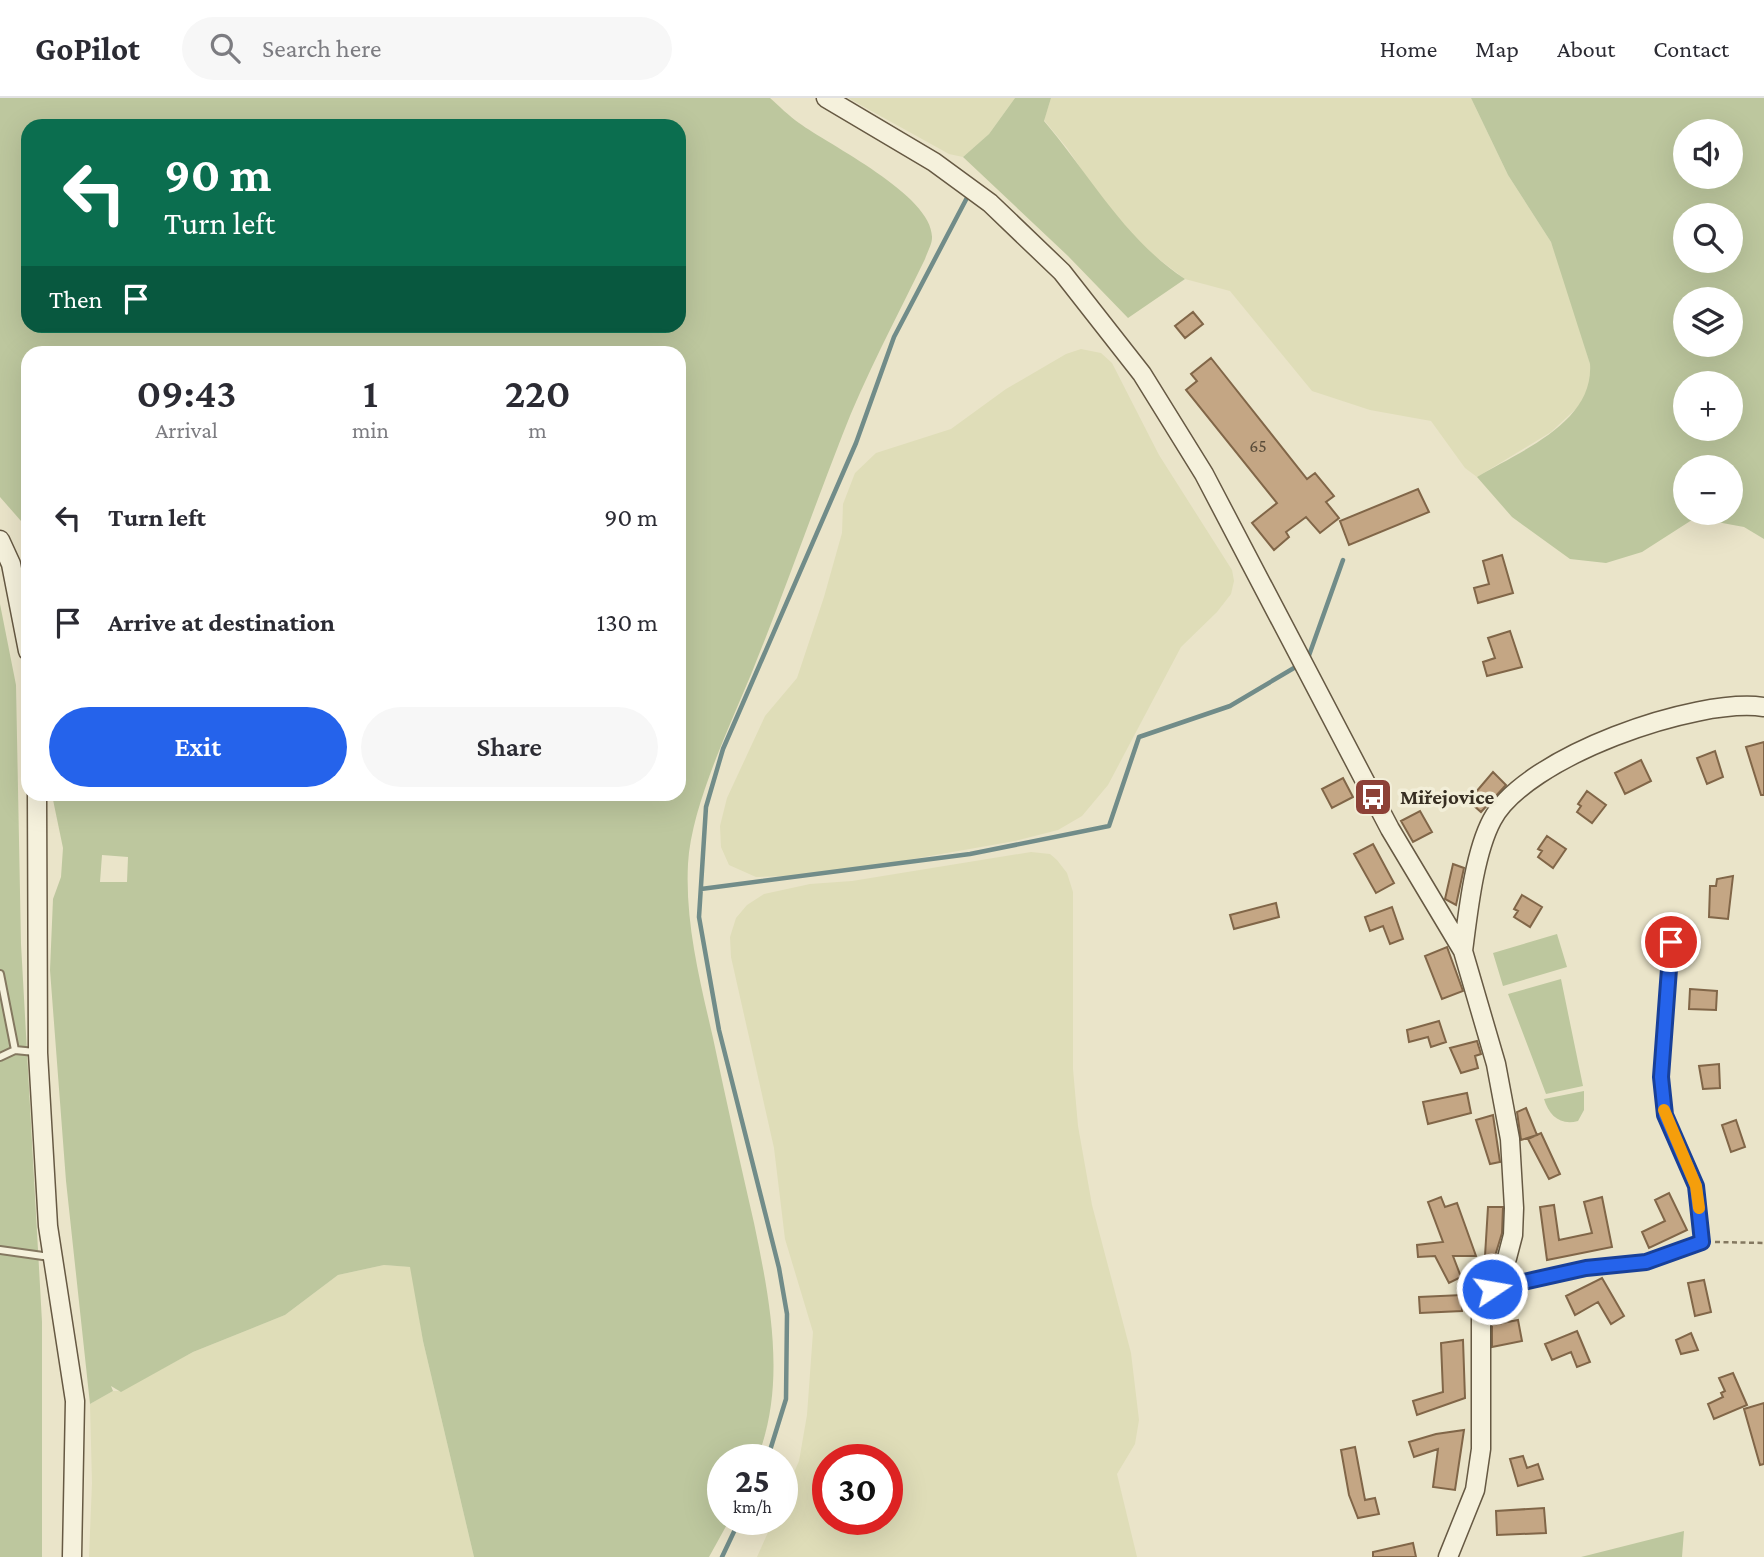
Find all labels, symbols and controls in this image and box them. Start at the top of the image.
search box [182,17,672,80]
icon: search [206,29,244,67]
text: GoPilot [35,30,140,67]
text: Search here [262,34,381,63]
text: Home [1380,35,1437,62]
text: Map [1475,35,1519,62]
text: About [1557,35,1615,62]
text: Contact [1653,35,1729,62]
map controls [1673,119,1743,525]
button: sound [1673,119,1743,189]
icon: left [49,147,140,238]
text: 90 m [164,147,271,202]
button: search [1673,203,1743,273]
text: Turn left [164,205,275,241]
icon: arrive [117,280,155,318]
text: Then [49,285,103,314]
button: layers [1673,287,1743,357]
text: 09:43 [137,369,237,416]
text: 1 [363,369,378,416]
text: 220 [504,369,570,416]
button: + [1673,371,1743,441]
text: Arrival [155,417,218,443]
text: min [352,417,389,443]
text: m [528,417,547,443]
house number: 65 [1249,436,1267,456]
button: − [1673,455,1743,525]
icon: left [49,499,87,537]
text: Turn left [108,503,206,532]
text: 90 m [604,503,658,532]
icon: arrive [49,604,87,642]
text: Arrive at destination [108,608,335,637]
text: 130 m [597,608,658,637]
button: Exit [49,707,347,787]
button: Share [361,707,658,787]
bus stop icon: Miřejovice [1352,776,1394,818]
place label: Miřejovice [1400,785,1494,809]
pin [1641,912,1701,972]
icon: arrive [1652,923,1690,961]
position arrow [1455,1252,1529,1326]
speed limit sign: 30 [812,1444,903,1535]
text: 25 [735,1461,770,1500]
text: km/h [733,1497,772,1517]

